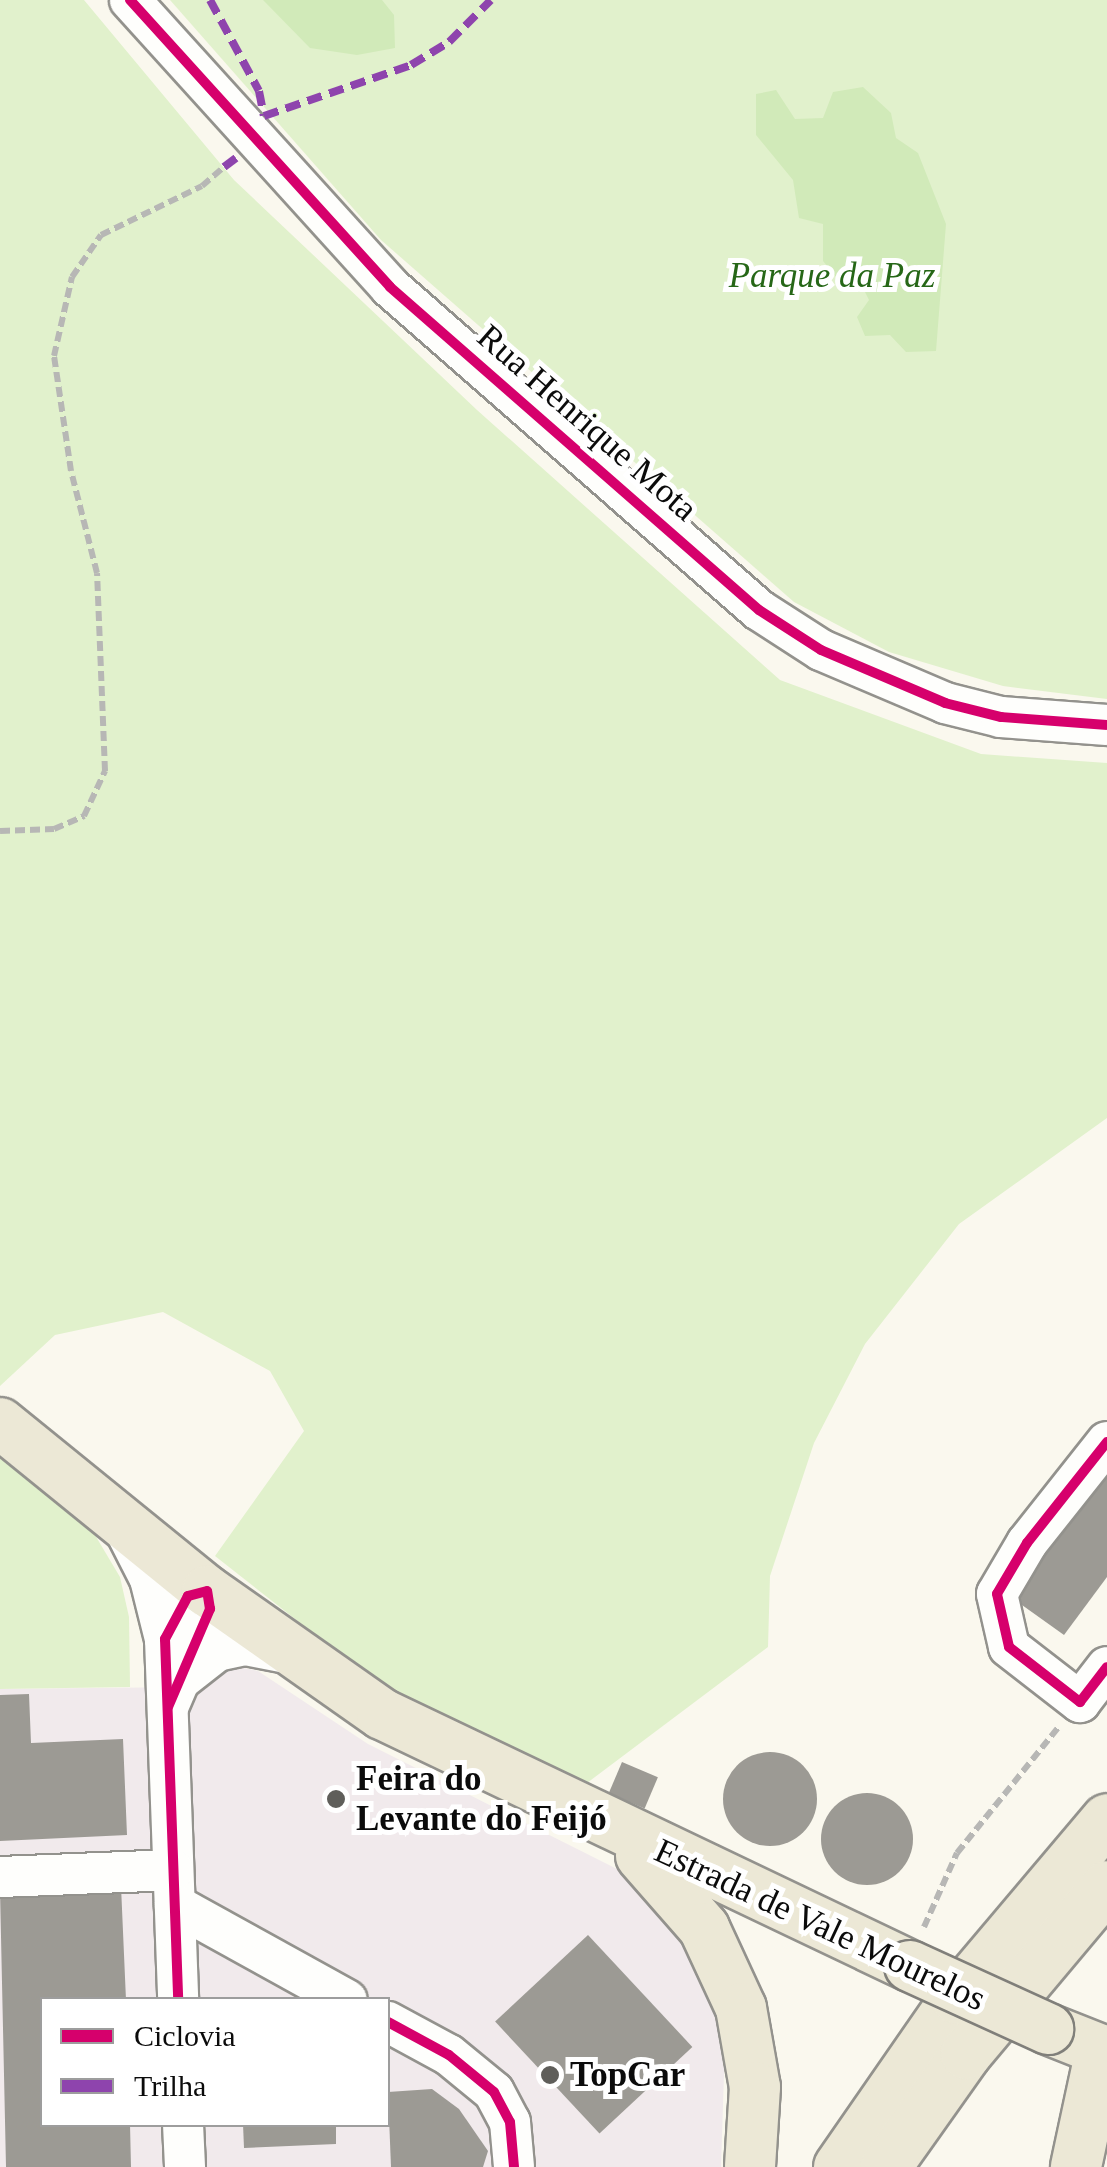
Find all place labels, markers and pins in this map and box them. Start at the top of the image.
place label: Feira do Levante do Feijó [356,1758,607,1840]
marker: Feira do Levante do Feijó [325,1788,347,1810]
place label: TopCar [570,2054,685,2096]
marker: TopCar [539,2064,561,2086]

